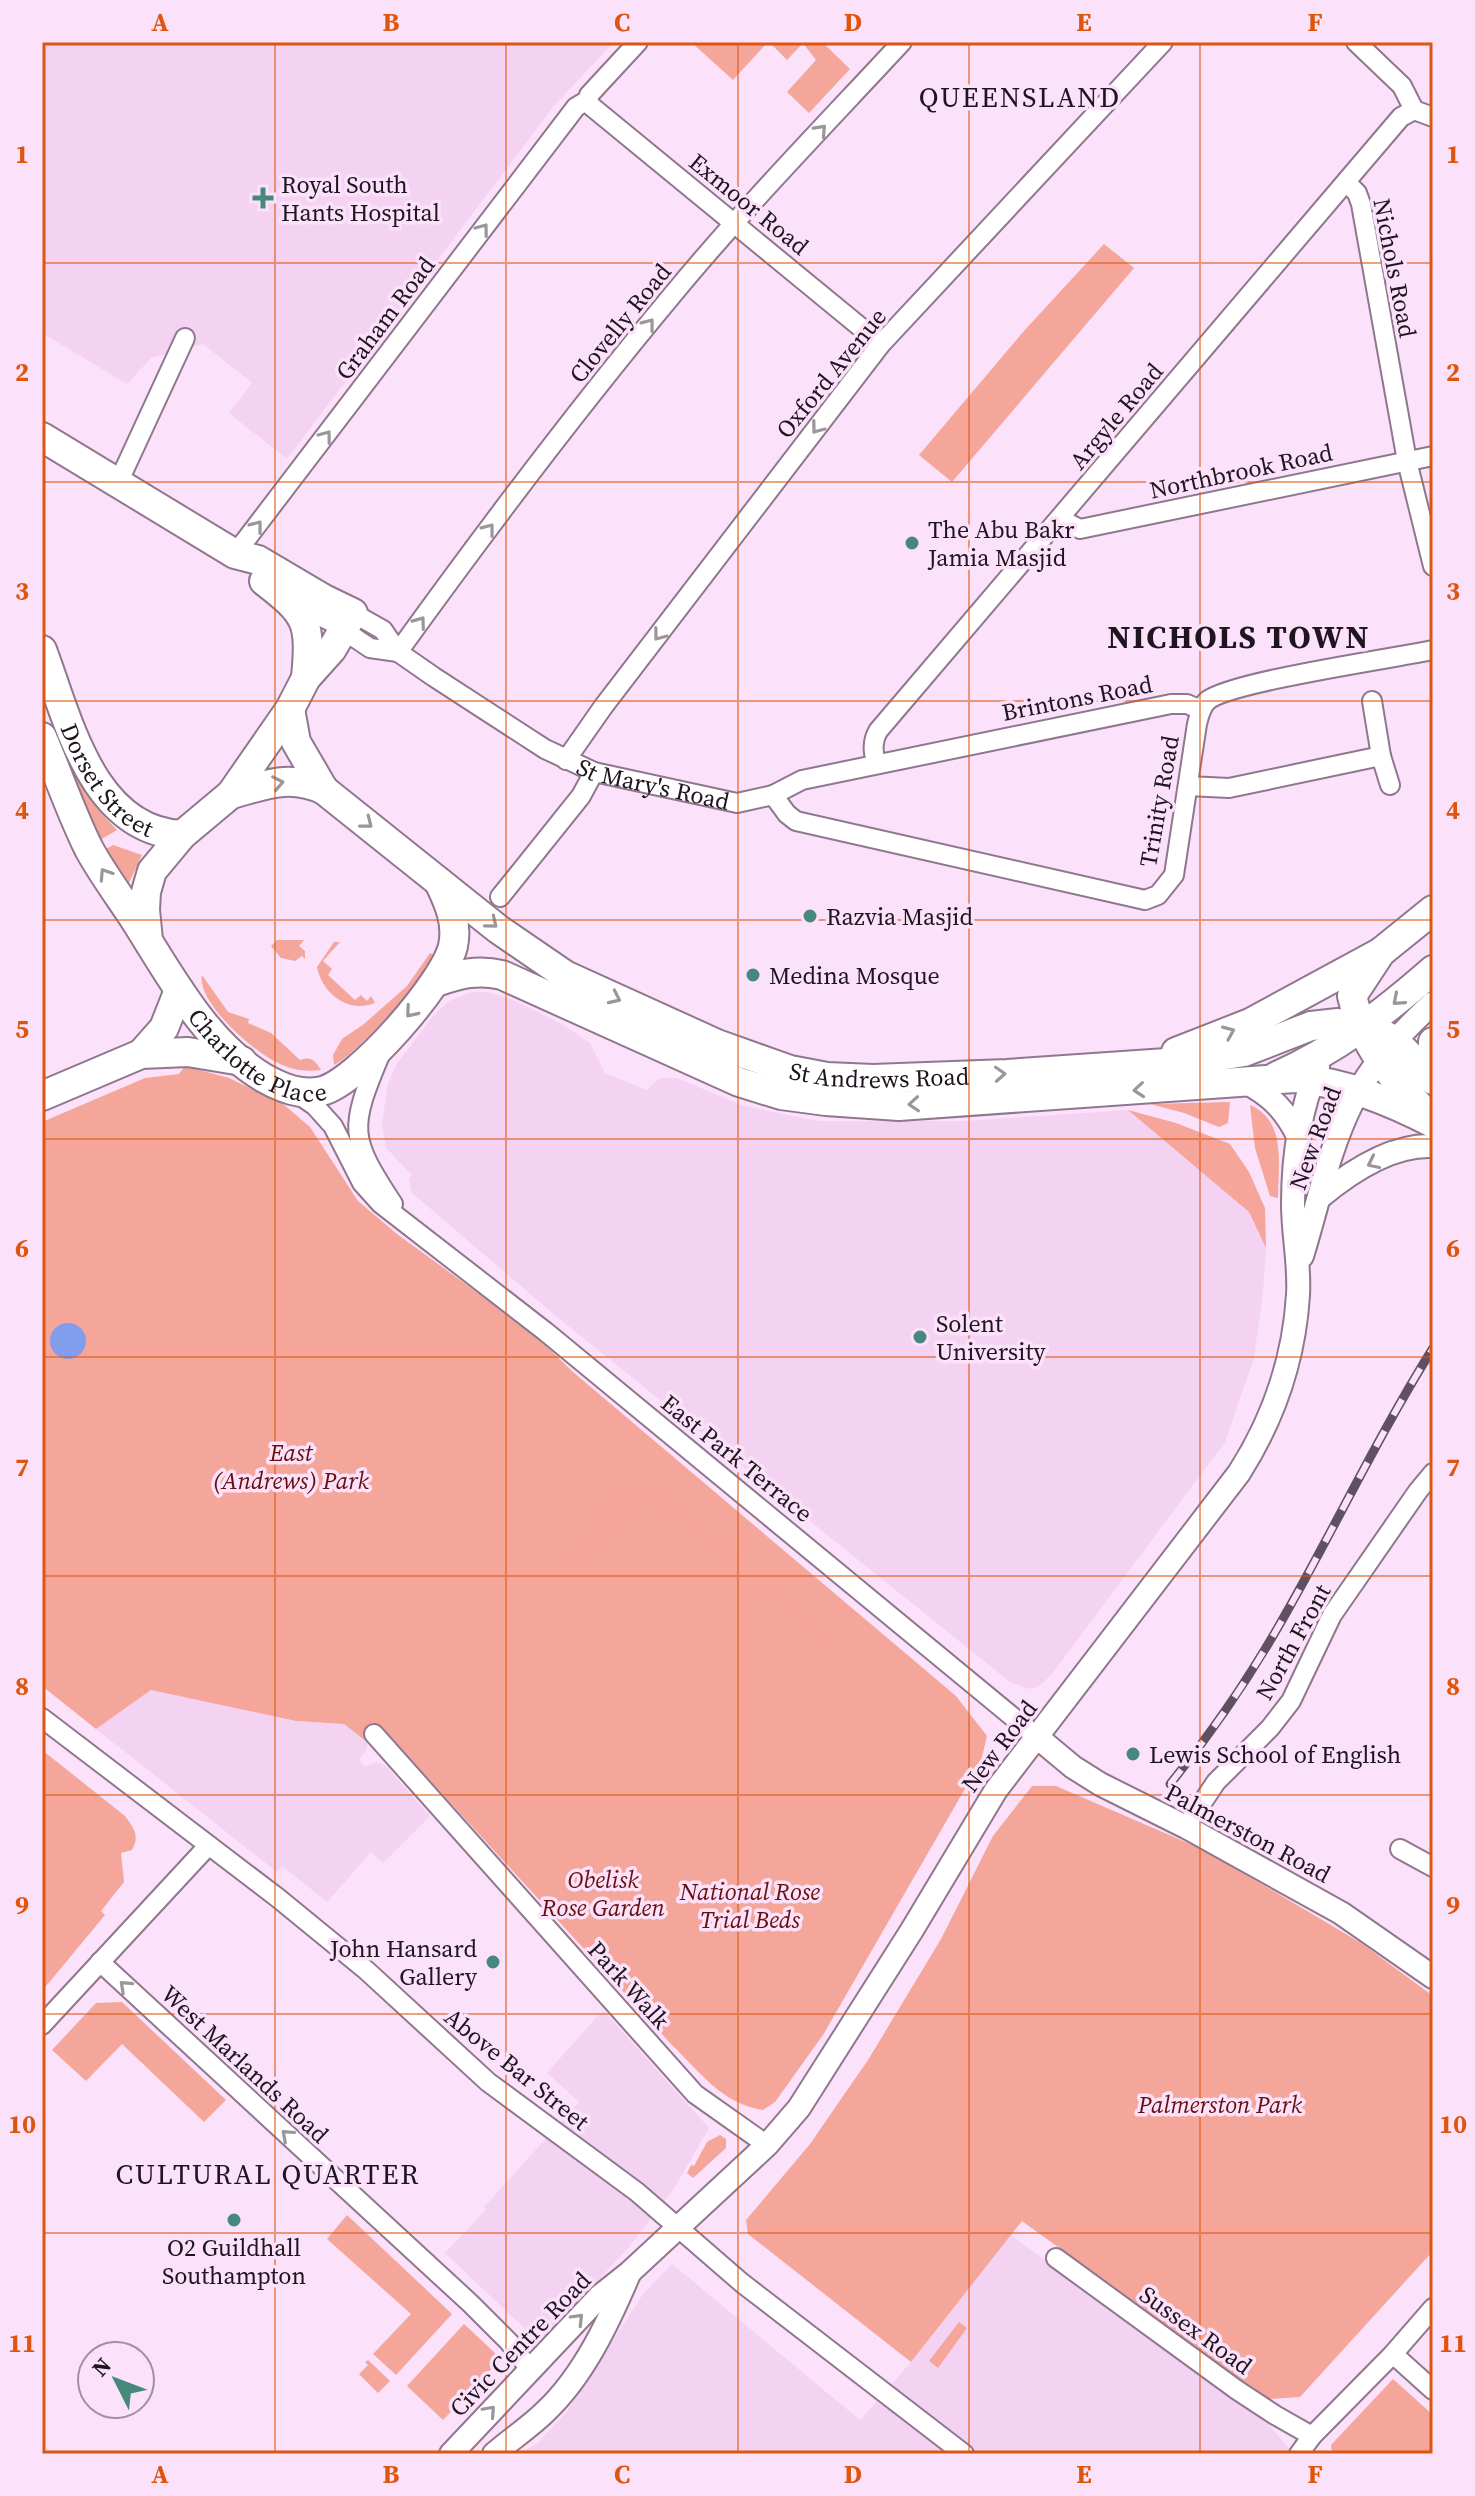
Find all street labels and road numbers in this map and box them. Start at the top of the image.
street label: Exmoor Road [682,145,816,263]
street label: Nichols Road [1365,196,1425,341]
street label: Graham Road [328,249,443,386]
street label: Clovelly Road [561,256,679,390]
street label: Oxford Avenue [768,301,894,445]
street label: Argyle Road [1062,355,1171,476]
street label: Northbrook Road [1146,435,1336,507]
street label: Brintons Road [999,667,1155,729]
street label: Dorset Street [53,718,159,845]
street label: Trinity Road [1131,732,1187,869]
street label: St Mary's Road [571,750,733,818]
street label: Charlotte Place [181,1001,329,1109]
street label: St Andrews Road [787,1054,970,1096]
street label: New Road [1281,1081,1349,1194]
street label: East Park Terrace [654,1387,820,1529]
street label: North Front [1248,1578,1338,1706]
street label: New Road [953,1693,1045,1799]
street label: Palmerston Road [1159,1775,1337,1891]
street label: Park Walk [581,1934,678,2037]
street label: West Marlands Road [154,1978,336,2151]
street label: Above Bar Street [438,2000,596,2138]
street label: Civic Centre Road [442,2264,598,2424]
street label: Sussex Road [1133,2278,1259,2382]

